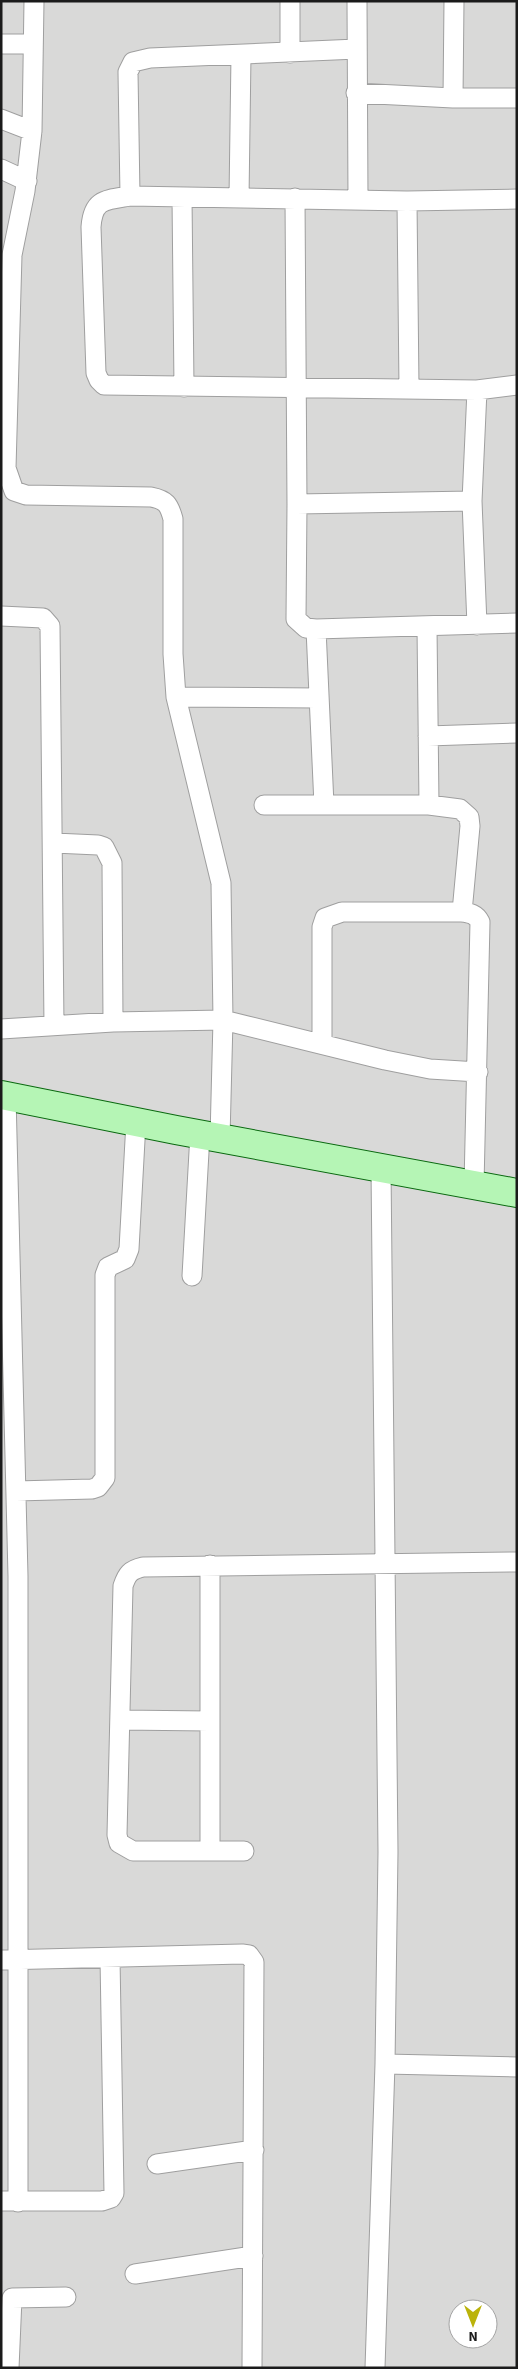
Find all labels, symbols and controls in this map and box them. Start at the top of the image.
north arrow [448,2299,498,2349]
text: N [468,2326,478,2346]

